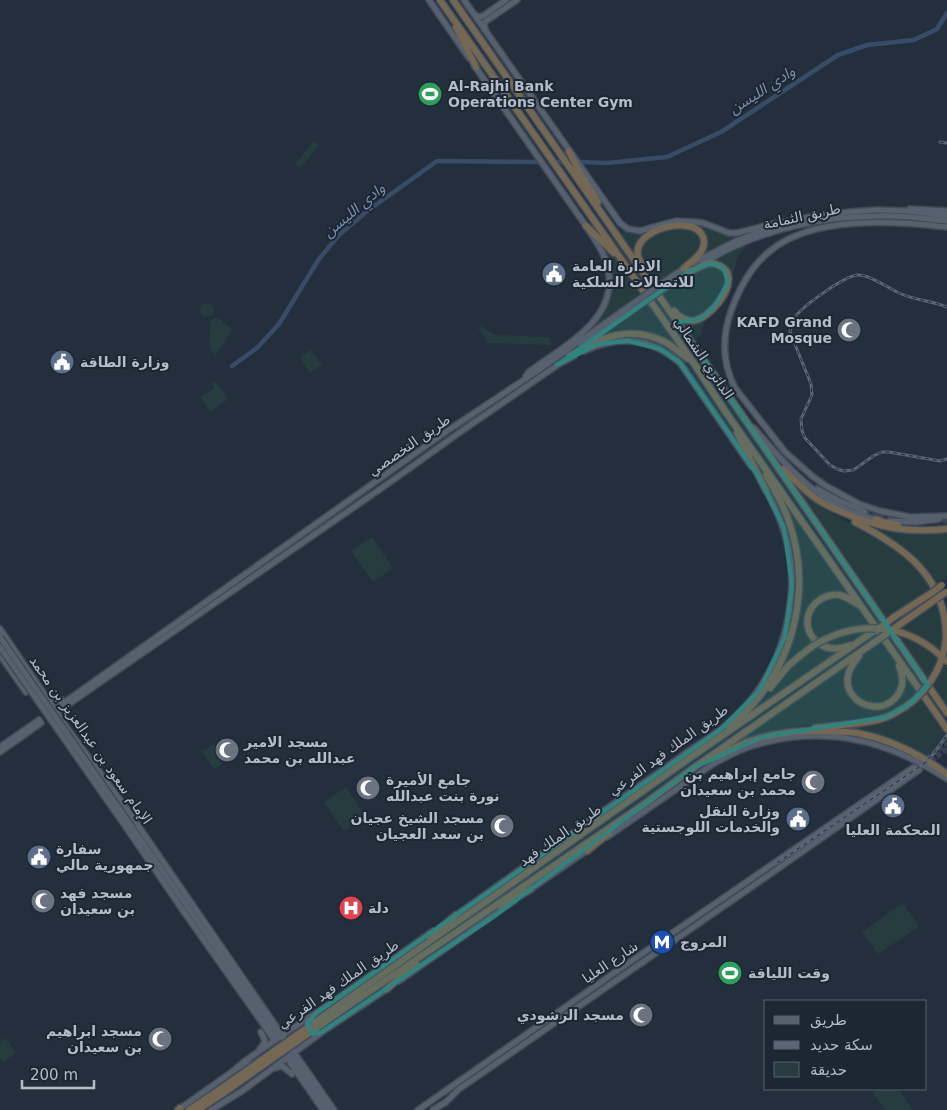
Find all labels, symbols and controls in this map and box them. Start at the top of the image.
water label: وادي الليسن [726,62,800,120]
place label: Al-Rajhi Bank Operations Center Gym [448,78,633,110]
sports icon: Al-Rajhi Bank Operations Center Gym [417,81,443,107]
water label: وادي الليسن [320,179,390,243]
street label: طريق الثمامة [762,200,842,233]
place label: الادارة العامة للاتصالات السلكية [572,258,694,290]
public building icon: الادارة العامة للاتصالات السلكية [541,261,567,287]
street label: الدائري الشمالي [670,314,737,403]
place label: KAFD Grand Mosque [736,314,832,346]
mosque icon: KAFD Grand Mosque [836,317,862,343]
public building icon: وزارة الطاقة [49,349,75,375]
place label: وزارة الطاقة [80,354,169,371]
street label: طريق التخصصي [365,411,454,480]
street label: الإمام سعود بن عبدالعزيز بن محمد [26,653,155,828]
street label: طريق الملك فهد الفرعي [605,701,732,800]
place label: مسجد الامير عبدالله بن محمد [243,734,355,767]
mosque icon: مسجد الامير عبدالله بن محمد [214,737,240,763]
place label: جامع إبراهيم بن محمد بن سعيدان [680,766,796,799]
mosque icon: جامع إبراهيم بن محمد بن سعيدان [800,769,826,795]
place label: جامع الأميرة نورة بنت عبدالله [386,772,500,805]
mosque icon: جامع الأميرة نورة بنت عبدالله [355,775,381,801]
public building icon: المحكمة العليا [880,793,906,819]
street label: طريق الملك فهد [516,801,605,870]
place label: وزارة النقل والخدمات اللوجستية [641,803,780,836]
public building icon: وزارة النقل والخدمات اللوجستية [785,806,811,832]
place label: مسجد الشيخ عجيان بن سعد العجيان [350,810,484,843]
mosque icon: مسجد الشيخ عجيان بن سعد العجيان [489,813,515,839]
place label: المحكمة العليا [845,822,941,838]
place label: سفارة جمهورية مالي [56,841,154,874]
public building icon: سفارة جمهورية مالي [26,844,52,870]
place label: مسجد فهد بن سعيدان [60,885,135,918]
mosque icon: مسجد فهد بن سعيدان [30,888,56,914]
hospital icon: دلة [338,895,364,921]
place label: دلة [368,900,389,916]
metro station icon: المروج [649,929,675,955]
place label: المروج [680,934,727,951]
street label: طريق الملك فهد الفرعي [274,936,402,1033]
street label: شارع العليا [579,938,641,987]
sports icon: وقت اللياقة [717,960,743,986]
place label: وقت اللياقة [748,965,830,982]
legend [764,1000,927,1090]
mosque icon: مسجد الرشودي [628,1002,654,1028]
place label: مسجد الرشودي [517,1007,624,1025]
text: طريق [810,1011,847,1029]
place label: مسجد ابراهيم بن سعيدان [46,1023,142,1056]
mosque icon: مسجد ابراهيم بن سعيدان [147,1026,173,1052]
text: سكة حديد [810,1036,873,1054]
scale bar [22,1058,95,1090]
text: حديقة [810,1061,847,1079]
text: 200 m [30,1066,78,1084]

